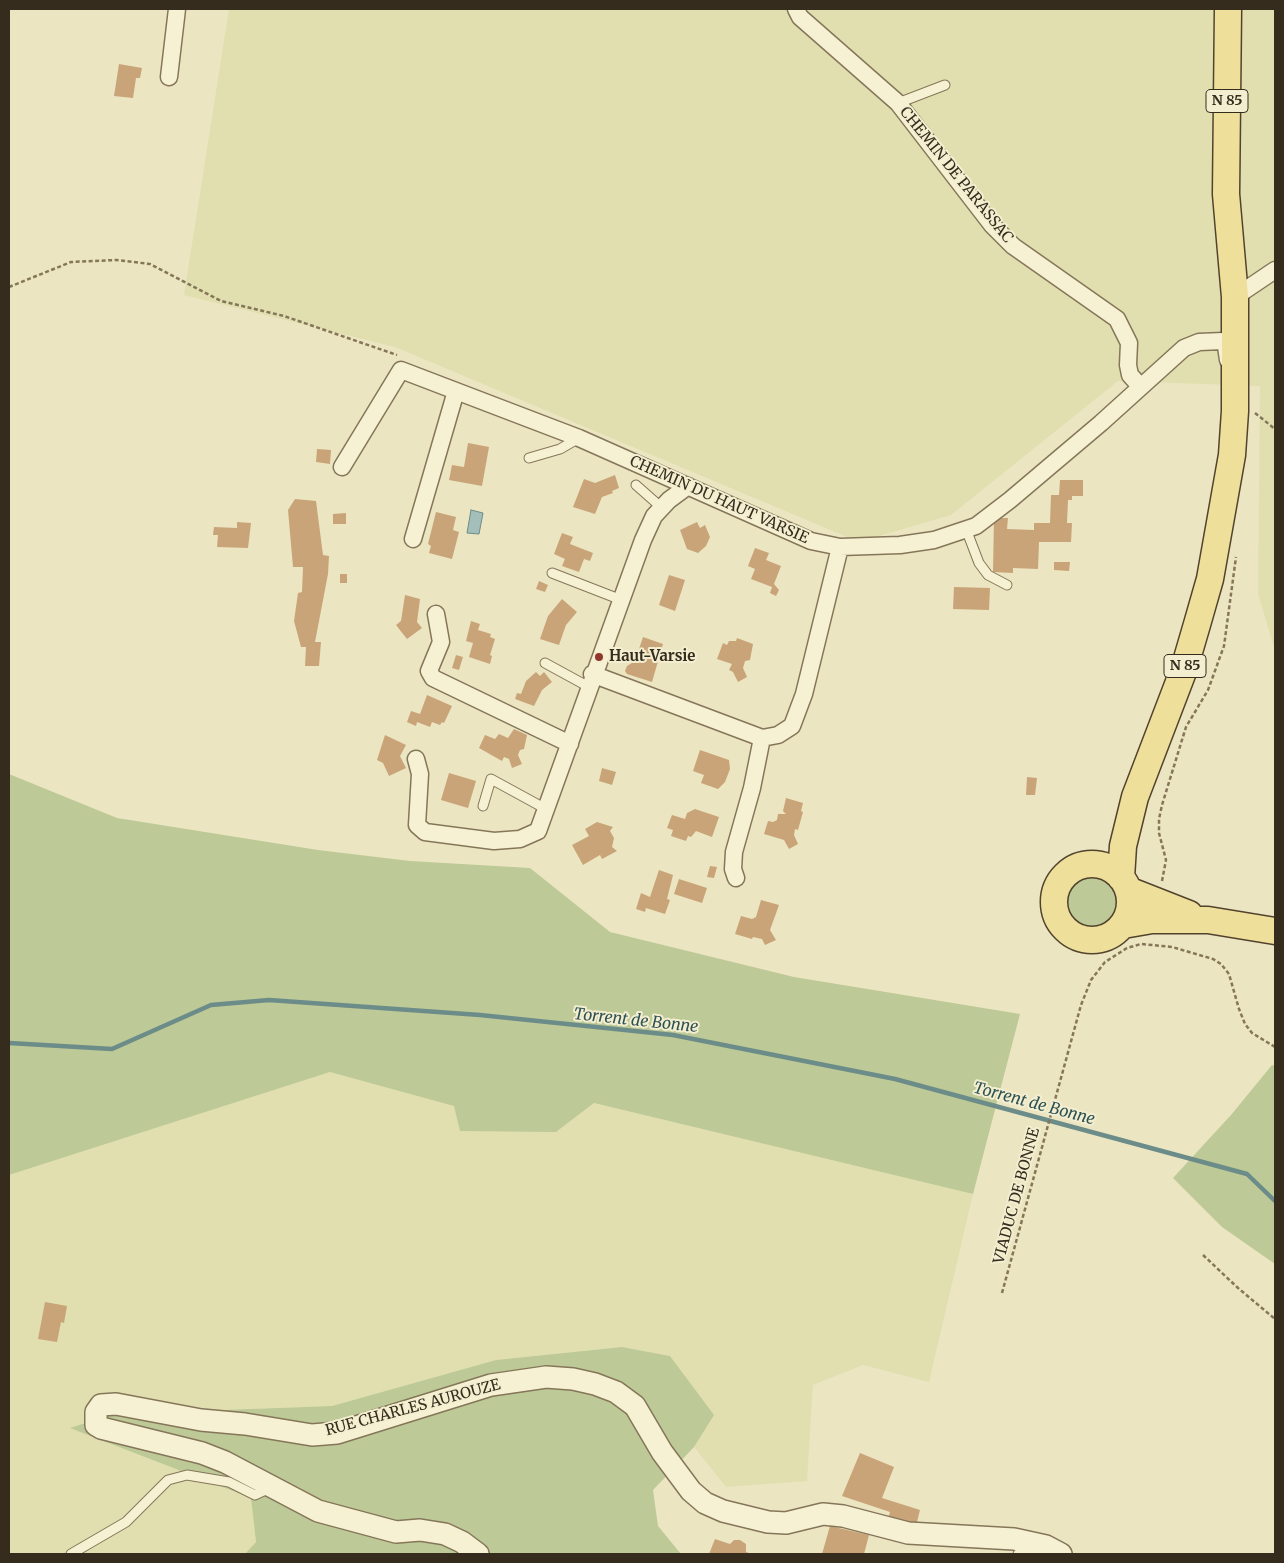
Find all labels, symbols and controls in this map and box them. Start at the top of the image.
road number: N 85 [1206,90,1248,112]
street label: CHEMIN DE PARASSAC [896,103,1016,247]
street label: CHEMIN DU HAUT VARSIE [627,452,811,548]
place label: Haut-Varsie [609,648,695,666]
marker: Haut-Varsie [593,651,605,663]
road number: N 85 [1164,654,1206,678]
water label: Torrent de Bonne [573,1005,699,1037]
water label: Torrent de Bonne [971,1079,1097,1129]
street label: VIADUC DE BONNE [990,1126,1044,1266]
street label: RUE CHARLES AUROUZE [323,1376,503,1440]

